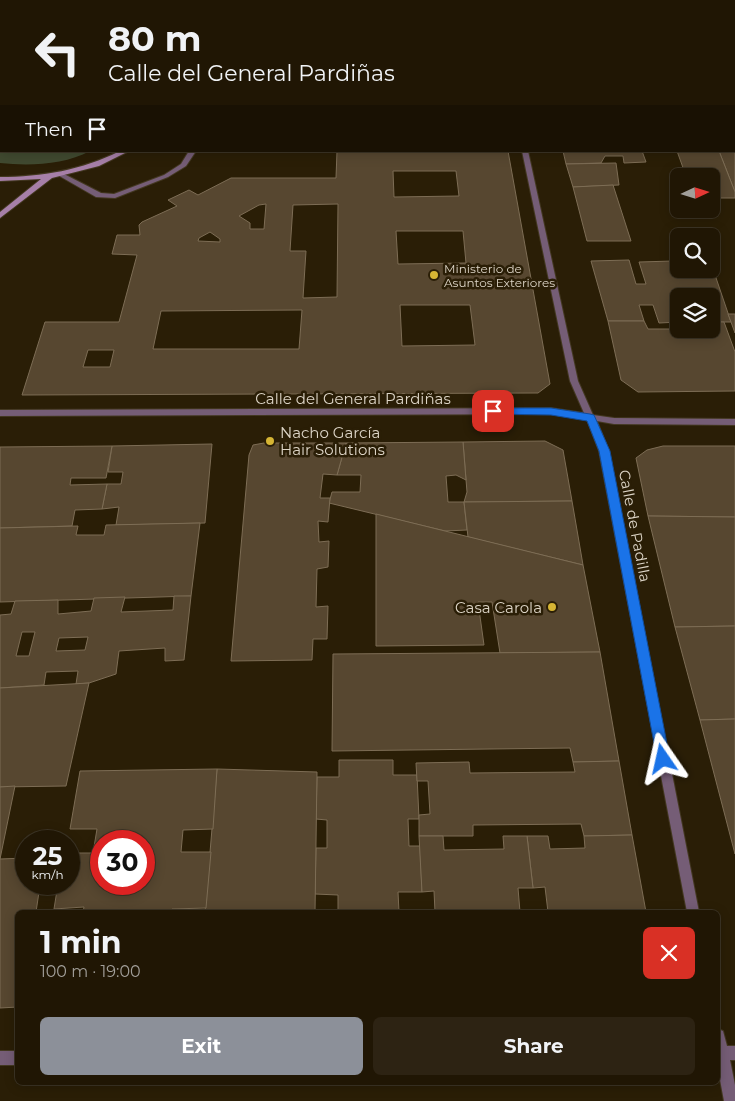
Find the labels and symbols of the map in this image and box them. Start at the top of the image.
north arrow [670,168,720,218]
place label: Ministerio de Asuntos Exteriores [444,261,555,290]
marker: Ministerio de Asuntos Exteriores [428,269,440,281]
street label: Calle del General Pardiñas [255,389,451,408]
pin [472,390,514,432]
place label: Nacho García Hair Solutions [280,423,385,459]
marker: Nacho García Hair Solutions [264,435,276,447]
street label: Calle de Padilla [615,468,655,584]
place label: Casa Carola [455,598,542,617]
marker: Casa Carola [546,601,558,613]
position arrow [636,732,688,784]
speed limit sign: 30 [90,830,155,895]

